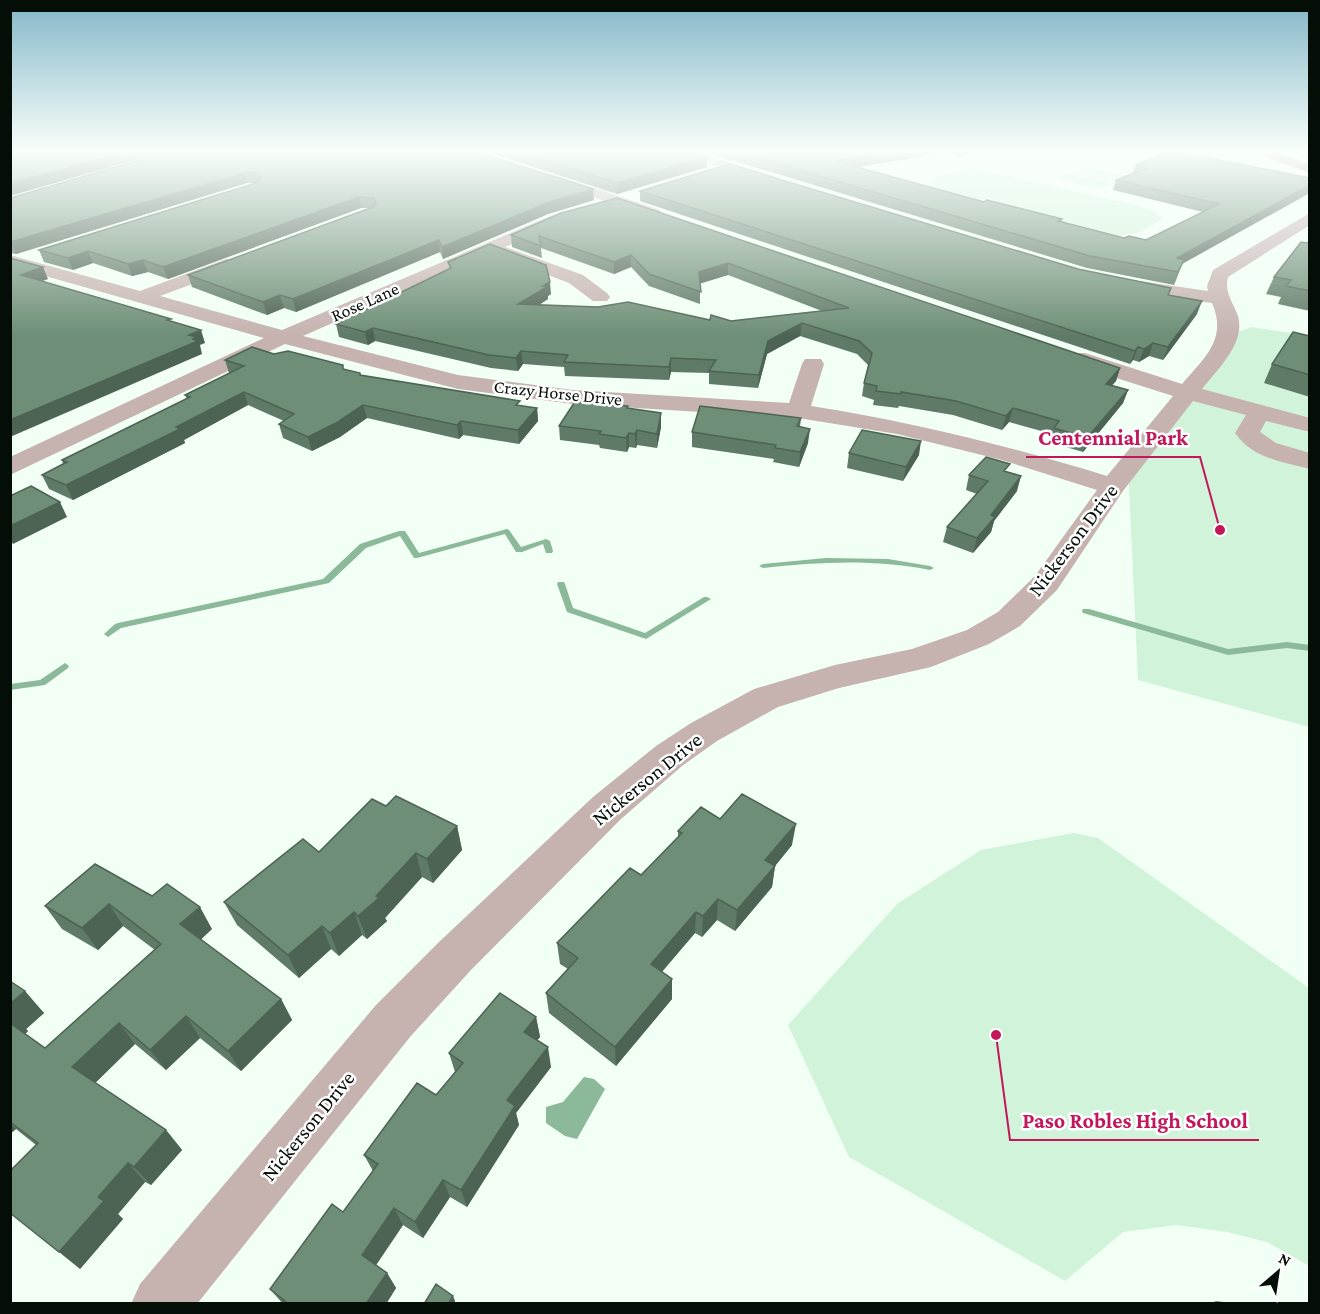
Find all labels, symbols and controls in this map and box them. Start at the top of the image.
street label: Rose Lane [328,278,402,326]
street label: Crazy Horse Drive [493,376,623,410]
callout: Centennial Park [1026,417,1200,457]
text: Centennial Park [1038,425,1189,450]
street label: Nickerson Drive [1023,479,1123,601]
street label: Nickerson Drive [587,728,707,830]
street label: Nickerson Drive [257,1066,359,1186]
callout: Paso Robles High School [1010,1100,1259,1140]
text: Paso Robles High School [1022,1108,1248,1133]
north arrow [1248,1242,1308,1302]
text: N [1276,1249,1294,1269]

